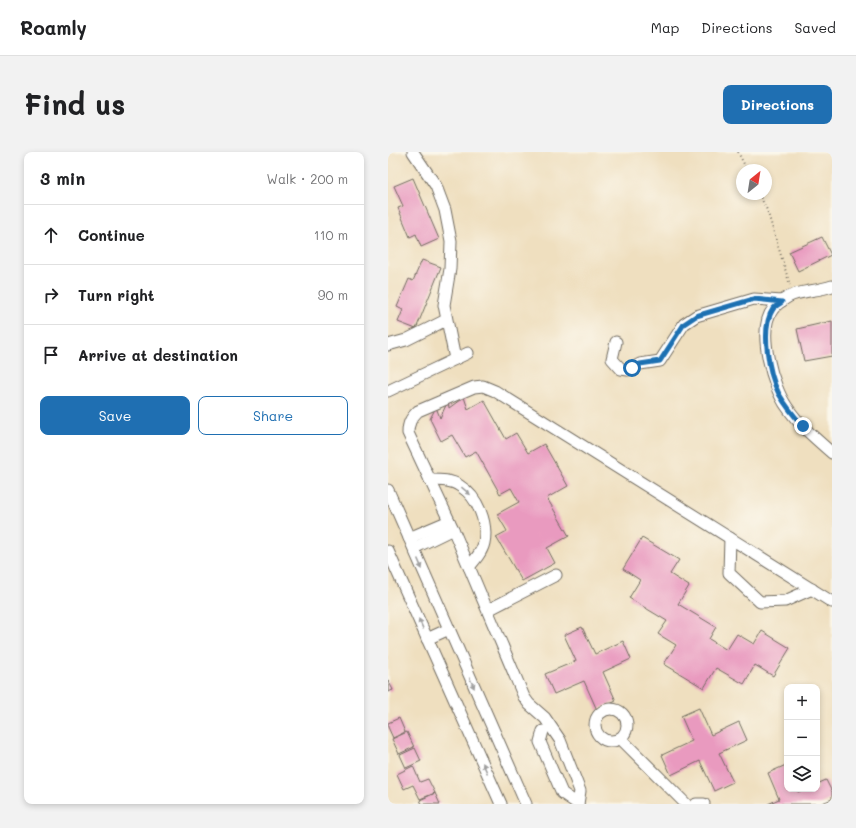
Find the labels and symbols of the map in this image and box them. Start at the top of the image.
north arrow [736,164,772,200]
route start [623,359,641,377]
route end [794,417,812,435]
one-way arrow [461,486,472,495]
one-way arrow [418,558,424,570]
one-way arrow [417,618,424,630]
one-way arrow [470,677,476,689]
one-way arrow [482,763,488,774]

